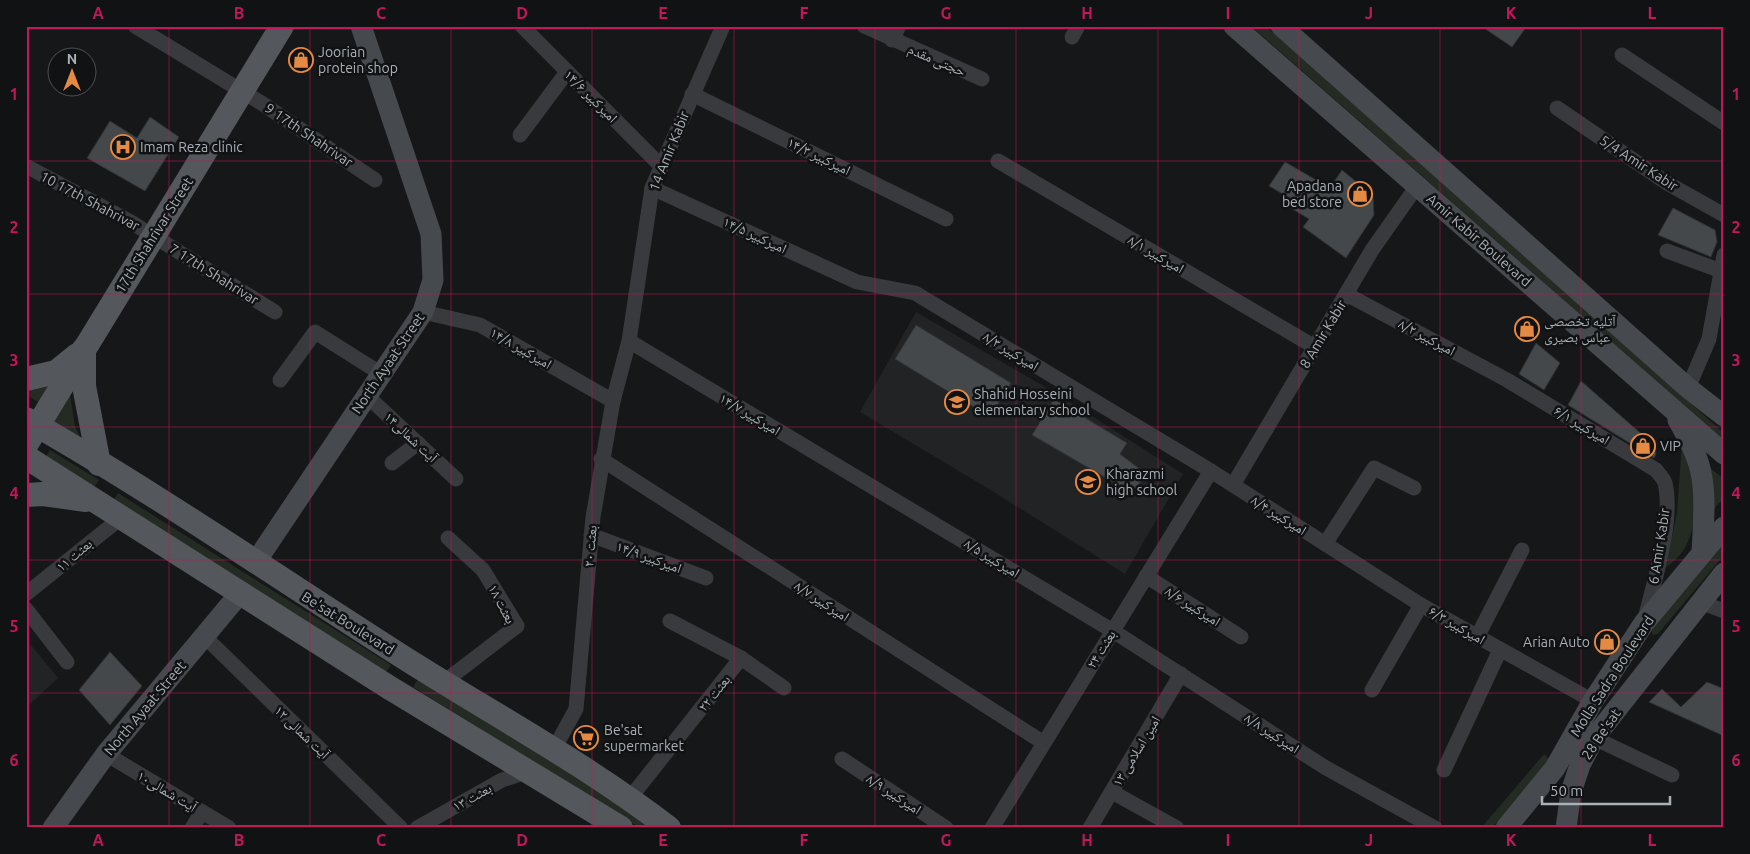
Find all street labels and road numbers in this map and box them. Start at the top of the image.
street label: حجتی مقدم [905,41,968,81]
street label: امیرکبیر ۱۴/۶ [561,66,621,126]
street label: 9 17th Shahrivar [262,100,356,171]
street label: 14 Amir Kabir [646,108,693,193]
street label: 5/4 Amir Kabir [1597,132,1682,195]
street label: امیرکبیر ۱۴/۳ [784,134,853,179]
street label: 10 17th Shahrivar [38,168,143,234]
street label: 17th Shahrivar Street [112,174,196,296]
street label: Amir Kabir Boulevard [1424,190,1534,290]
street label: امیرکبیر ۱۴/۵ [720,213,789,258]
street label: امیرکبیر ۸/۱ [1125,232,1187,277]
street label: 7 17th Shahrivar [166,240,262,308]
street label: 8 Amir Kabir [1296,296,1350,371]
street label: North Ayaat Street [348,309,428,416]
street label: امیرکبیر ۸/۲ [1395,315,1458,359]
street label: امیرکبیر ۱۴/۸ [487,324,555,373]
street label: امیرکبیر ۸/۳ [980,328,1042,375]
street label: امیرکبیر ۱۴/۷ [716,390,783,439]
street label: امیرکبیر ۶/۱ [1551,402,1613,449]
street label: آیت شمالی۱۴ [381,408,441,467]
street label: امیرکبیر ۸/۴ [1248,492,1310,539]
street label: 6 Amir Kabir [1645,506,1673,585]
street label: بعثت ۲۰ [580,524,600,568]
street label: بعثت ۱۱ [53,535,96,575]
street label: امیرکبیر ۸/۵ [961,535,1023,582]
street label: امیرکبیر ۱۴/۹ [614,538,684,577]
street label: امیرکبیر ۸/۷ [791,577,852,625]
street label: بعثت ۱۸ [485,582,519,627]
street label: امیرکبیر ۸/۶ [1162,583,1224,630]
street label: Be'sat Boulevard [299,588,397,658]
street label: امیرکبیر ۶/۳ [1426,603,1488,648]
street label: Molla Sadra Boulevard [1567,613,1657,739]
street label: بعثت ۲۴ [1083,627,1119,671]
street label: North Ayaat Street [101,657,189,758]
street label: بعثت ۲۲ [695,672,734,715]
street label: آیت شمالی ۱۲ [271,702,333,763]
street label: 28 Be'sat [1578,705,1624,762]
street label: امیرکبیر ۸/۸ [1241,709,1302,757]
street label: امین اسلامی ۱۳ [1109,713,1164,790]
street label: آیت شمالی۱۰ [134,767,200,816]
street label: امیرکبیر ۸/۹ [863,770,924,818]
street label: بعثت ۱۳ [450,780,495,815]

